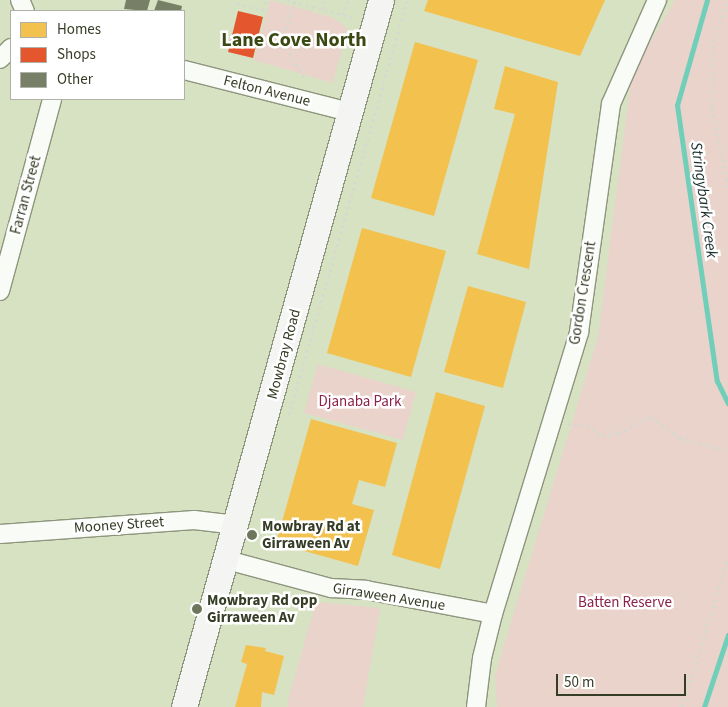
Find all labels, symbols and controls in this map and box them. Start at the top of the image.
legend [10,10,185,100]
text: Homes [57,19,101,40]
district label: Lane Cove North [221,28,367,52]
text: Shops [57,44,96,65]
text: Other [57,69,93,90]
street label: Felton Avenue [222,72,312,110]
water label: Stringybark Creek [686,141,722,259]
street label: Farran Street [7,154,45,236]
street label: Gordon Crescent [566,240,600,346]
street label: Mowbray Road [263,307,305,401]
park label: Djanaba Park [319,393,401,411]
street label: Mooney Street [73,513,165,537]
place label: Mowbray Rd at Girraween Av [262,517,360,552]
marker: Mowbray Rd at Girraween Av [246,529,258,541]
street label: Girraween Avenue [331,579,447,615]
place label: Mowbray Rd opp Girraween Av [207,591,317,626]
park label: Batten Reserve [578,594,672,612]
marker: Mowbray Rd opp Girraween Av [191,603,203,615]
scale bar [558,664,688,696]
text: 50 m [564,672,594,693]

